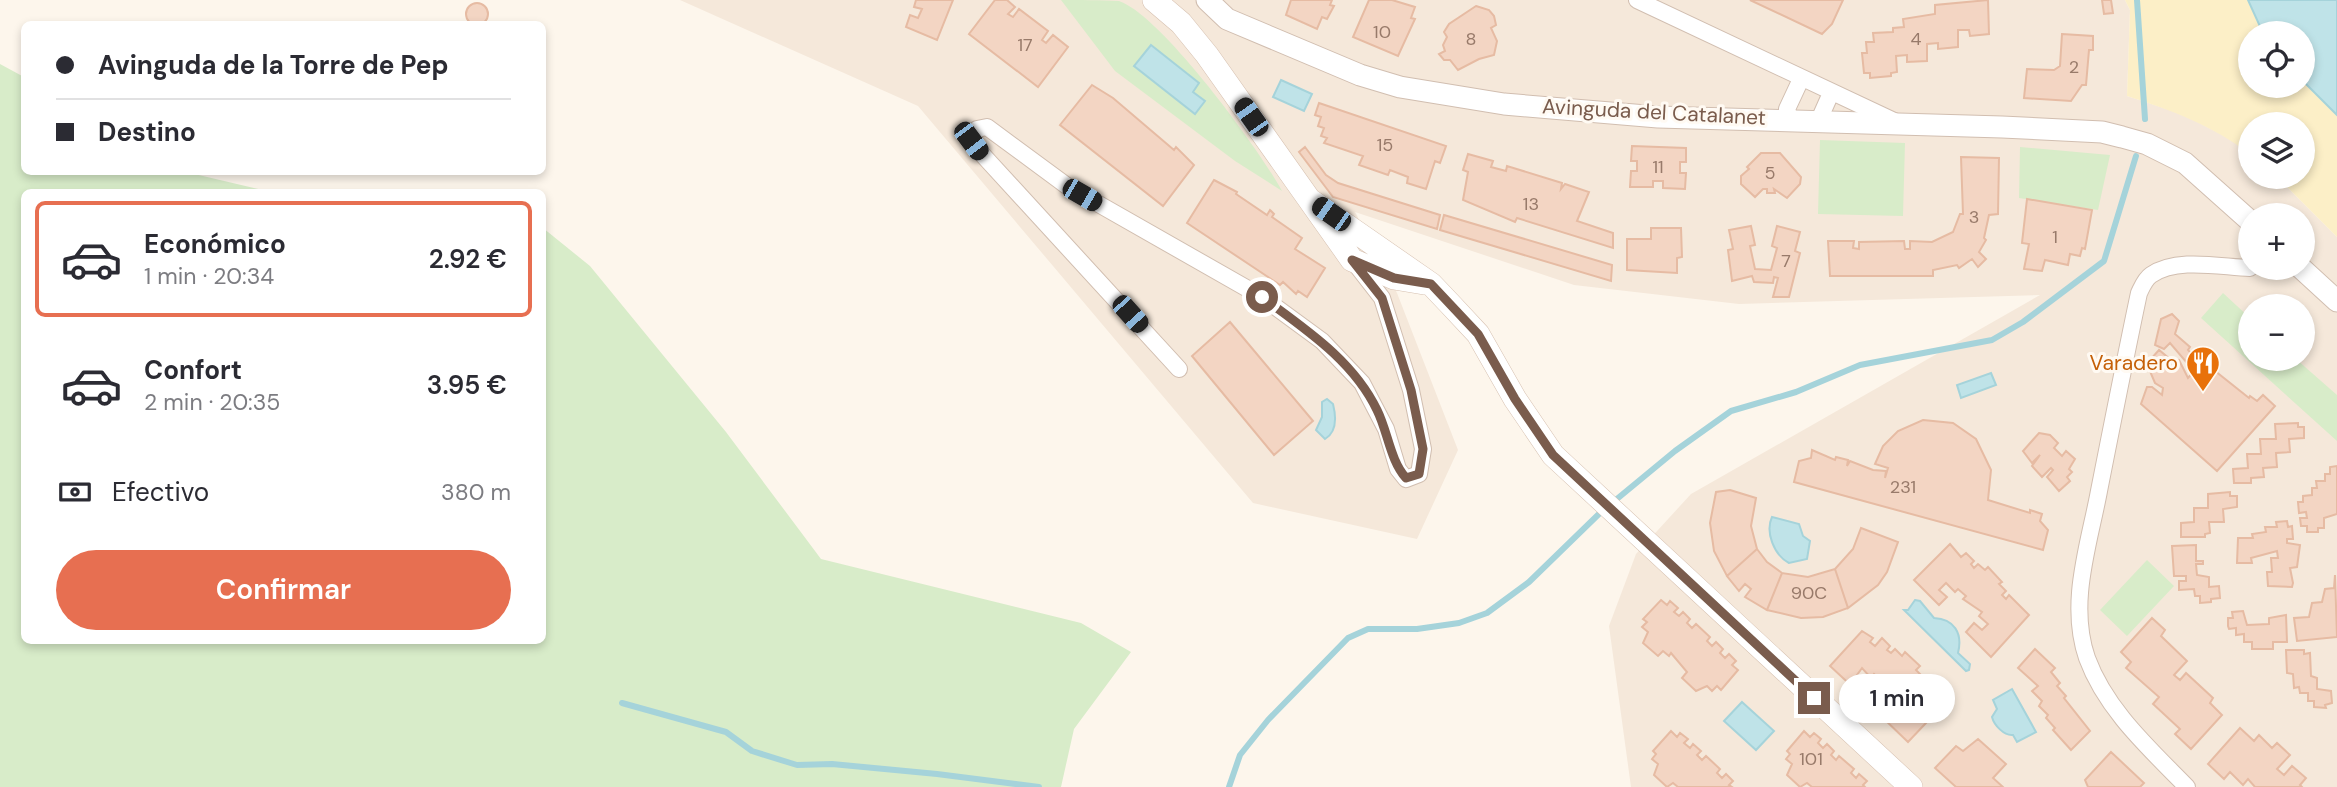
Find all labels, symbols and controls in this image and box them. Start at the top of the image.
house number: 10 [1373,20,1391,44]
map controls [2238,21,2315,371]
button: locate [2238,21,2315,98]
house number: 8 [1466,27,1476,51]
house number: 4 [1911,27,1922,51]
house number: 17 [1017,33,1033,57]
text: Avinguda de la Torre de Pep [98,48,448,82]
house number: 2 [2069,55,2079,79]
street label: Avinguda del Catalanet [1541,92,1767,132]
car [1231,94,1272,140]
button: layers [2238,112,2315,189]
text: Destino [98,115,196,149]
car [950,118,993,164]
house number: 15 [1377,133,1393,157]
house number: 11 [1652,155,1664,179]
house number: 5 [1765,161,1775,185]
car [1059,175,1106,215]
house number: 13 [1523,192,1539,216]
car [1308,193,1355,235]
button: + [2238,203,2315,280]
house number: 3 [1969,205,1979,229]
house number: 1 [2052,225,2058,249]
text: Económico [144,227,286,261]
icon: car [60,228,123,291]
text: 2.92 € [429,242,507,276]
house number: 7 [1781,249,1791,273]
text: 1 min · 20:34 [144,261,274,291]
route start [1246,281,1278,313]
car [1109,291,1152,337]
button: − [2238,294,2315,371]
restaurant icon: Varadero [2184,344,2222,393]
place label: Varadero [2090,349,2178,377]
text: Confort [144,353,242,387]
icon: car [60,354,123,417]
text: 3.95 € [427,368,507,402]
text: 2 min · 20:35 [144,387,280,417]
icon: cash [56,473,94,511]
text: Efectivo [112,475,209,509]
house number: 231 [1890,475,1916,499]
text: 380 m [441,477,511,507]
button: Confirmar [56,550,511,630]
house number: 90C [1791,581,1827,605]
callout: 1 min [1839,674,1954,722]
route end [1798,682,1830,714]
text: 1 min [1870,683,1924,713]
house number: 101 [1799,747,1823,771]

